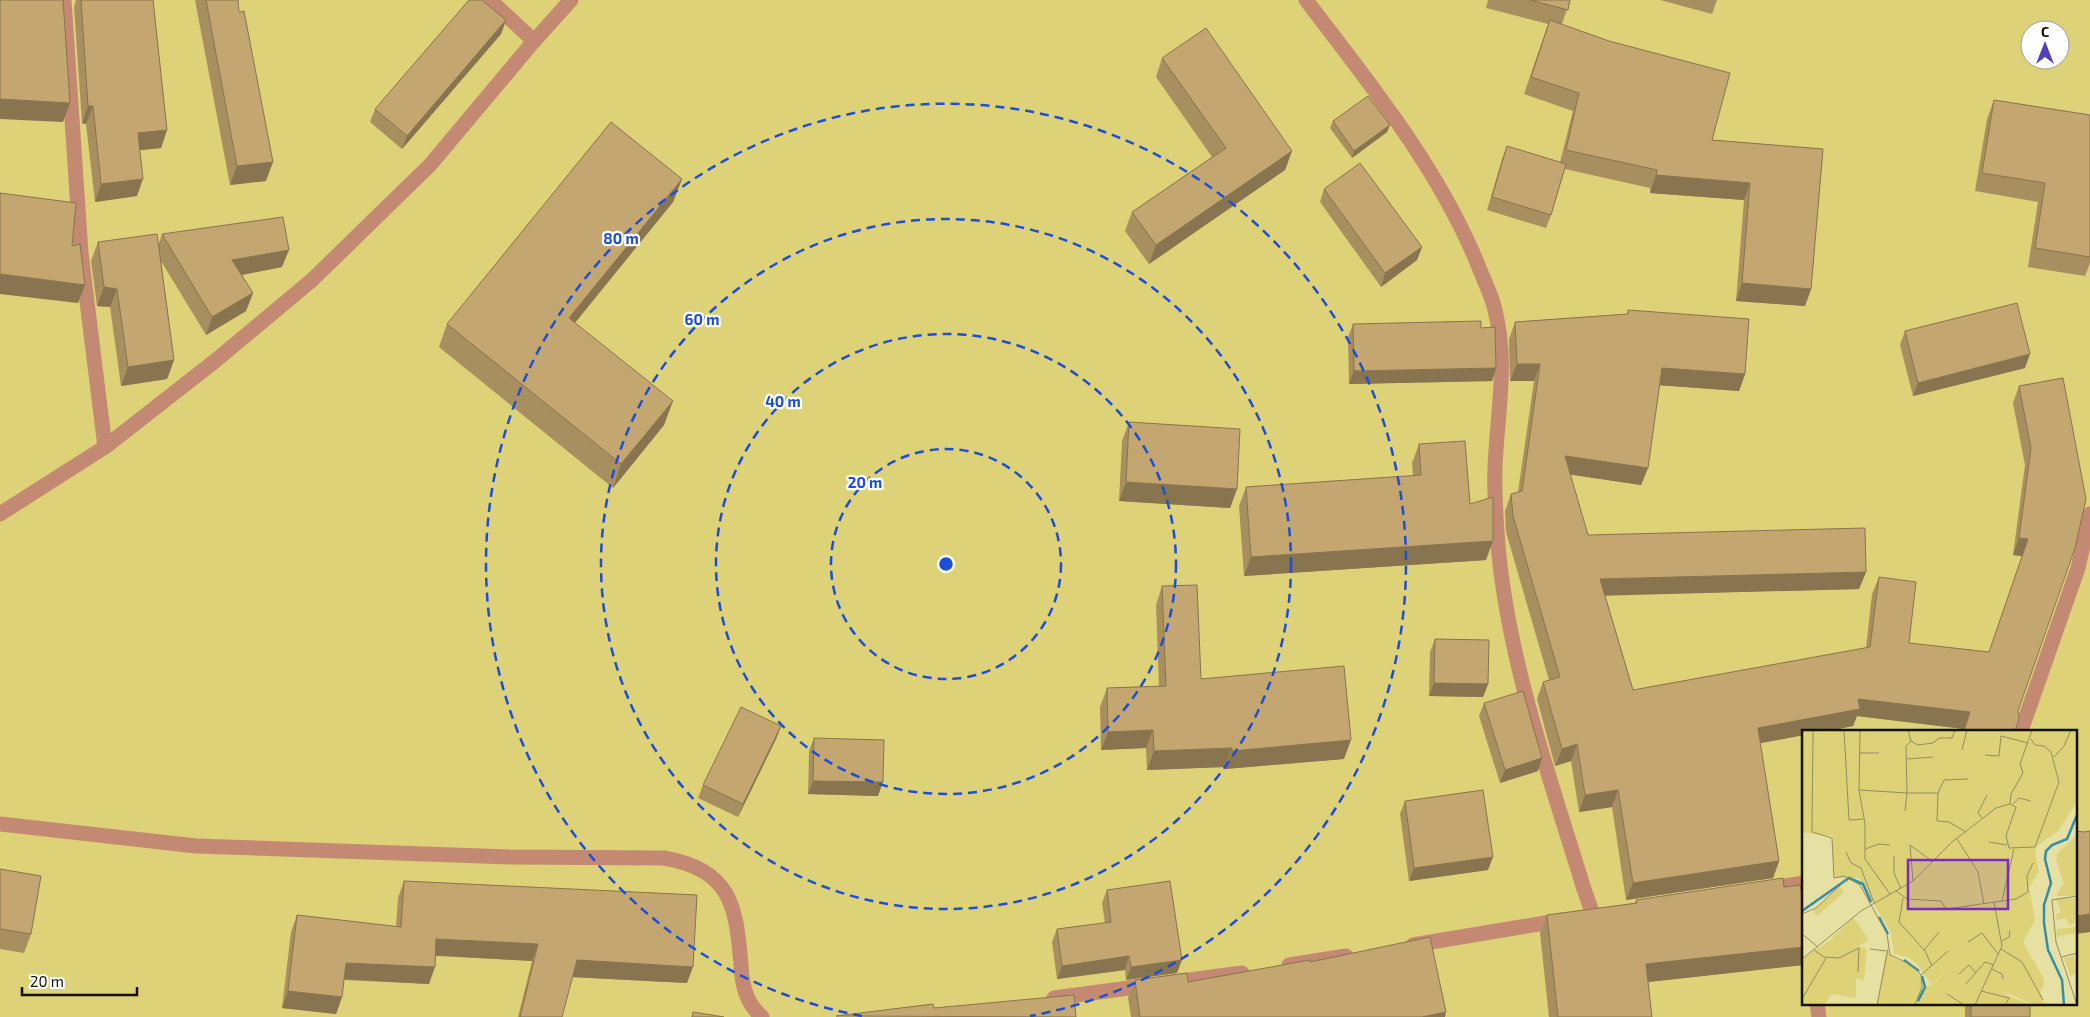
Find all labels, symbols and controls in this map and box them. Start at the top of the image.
north arrow [2020,20,2070,70]
text: С [2041,23,2049,40]
text: 80 m [603,229,639,247]
text: 60 m [685,310,719,328]
text: 40 m [765,392,801,410]
text: 20 m [848,473,882,491]
centre of rings [937,555,955,573]
inset map [1802,730,2078,1004]
scale bar [22,964,138,996]
text: 20 m [30,972,64,990]

